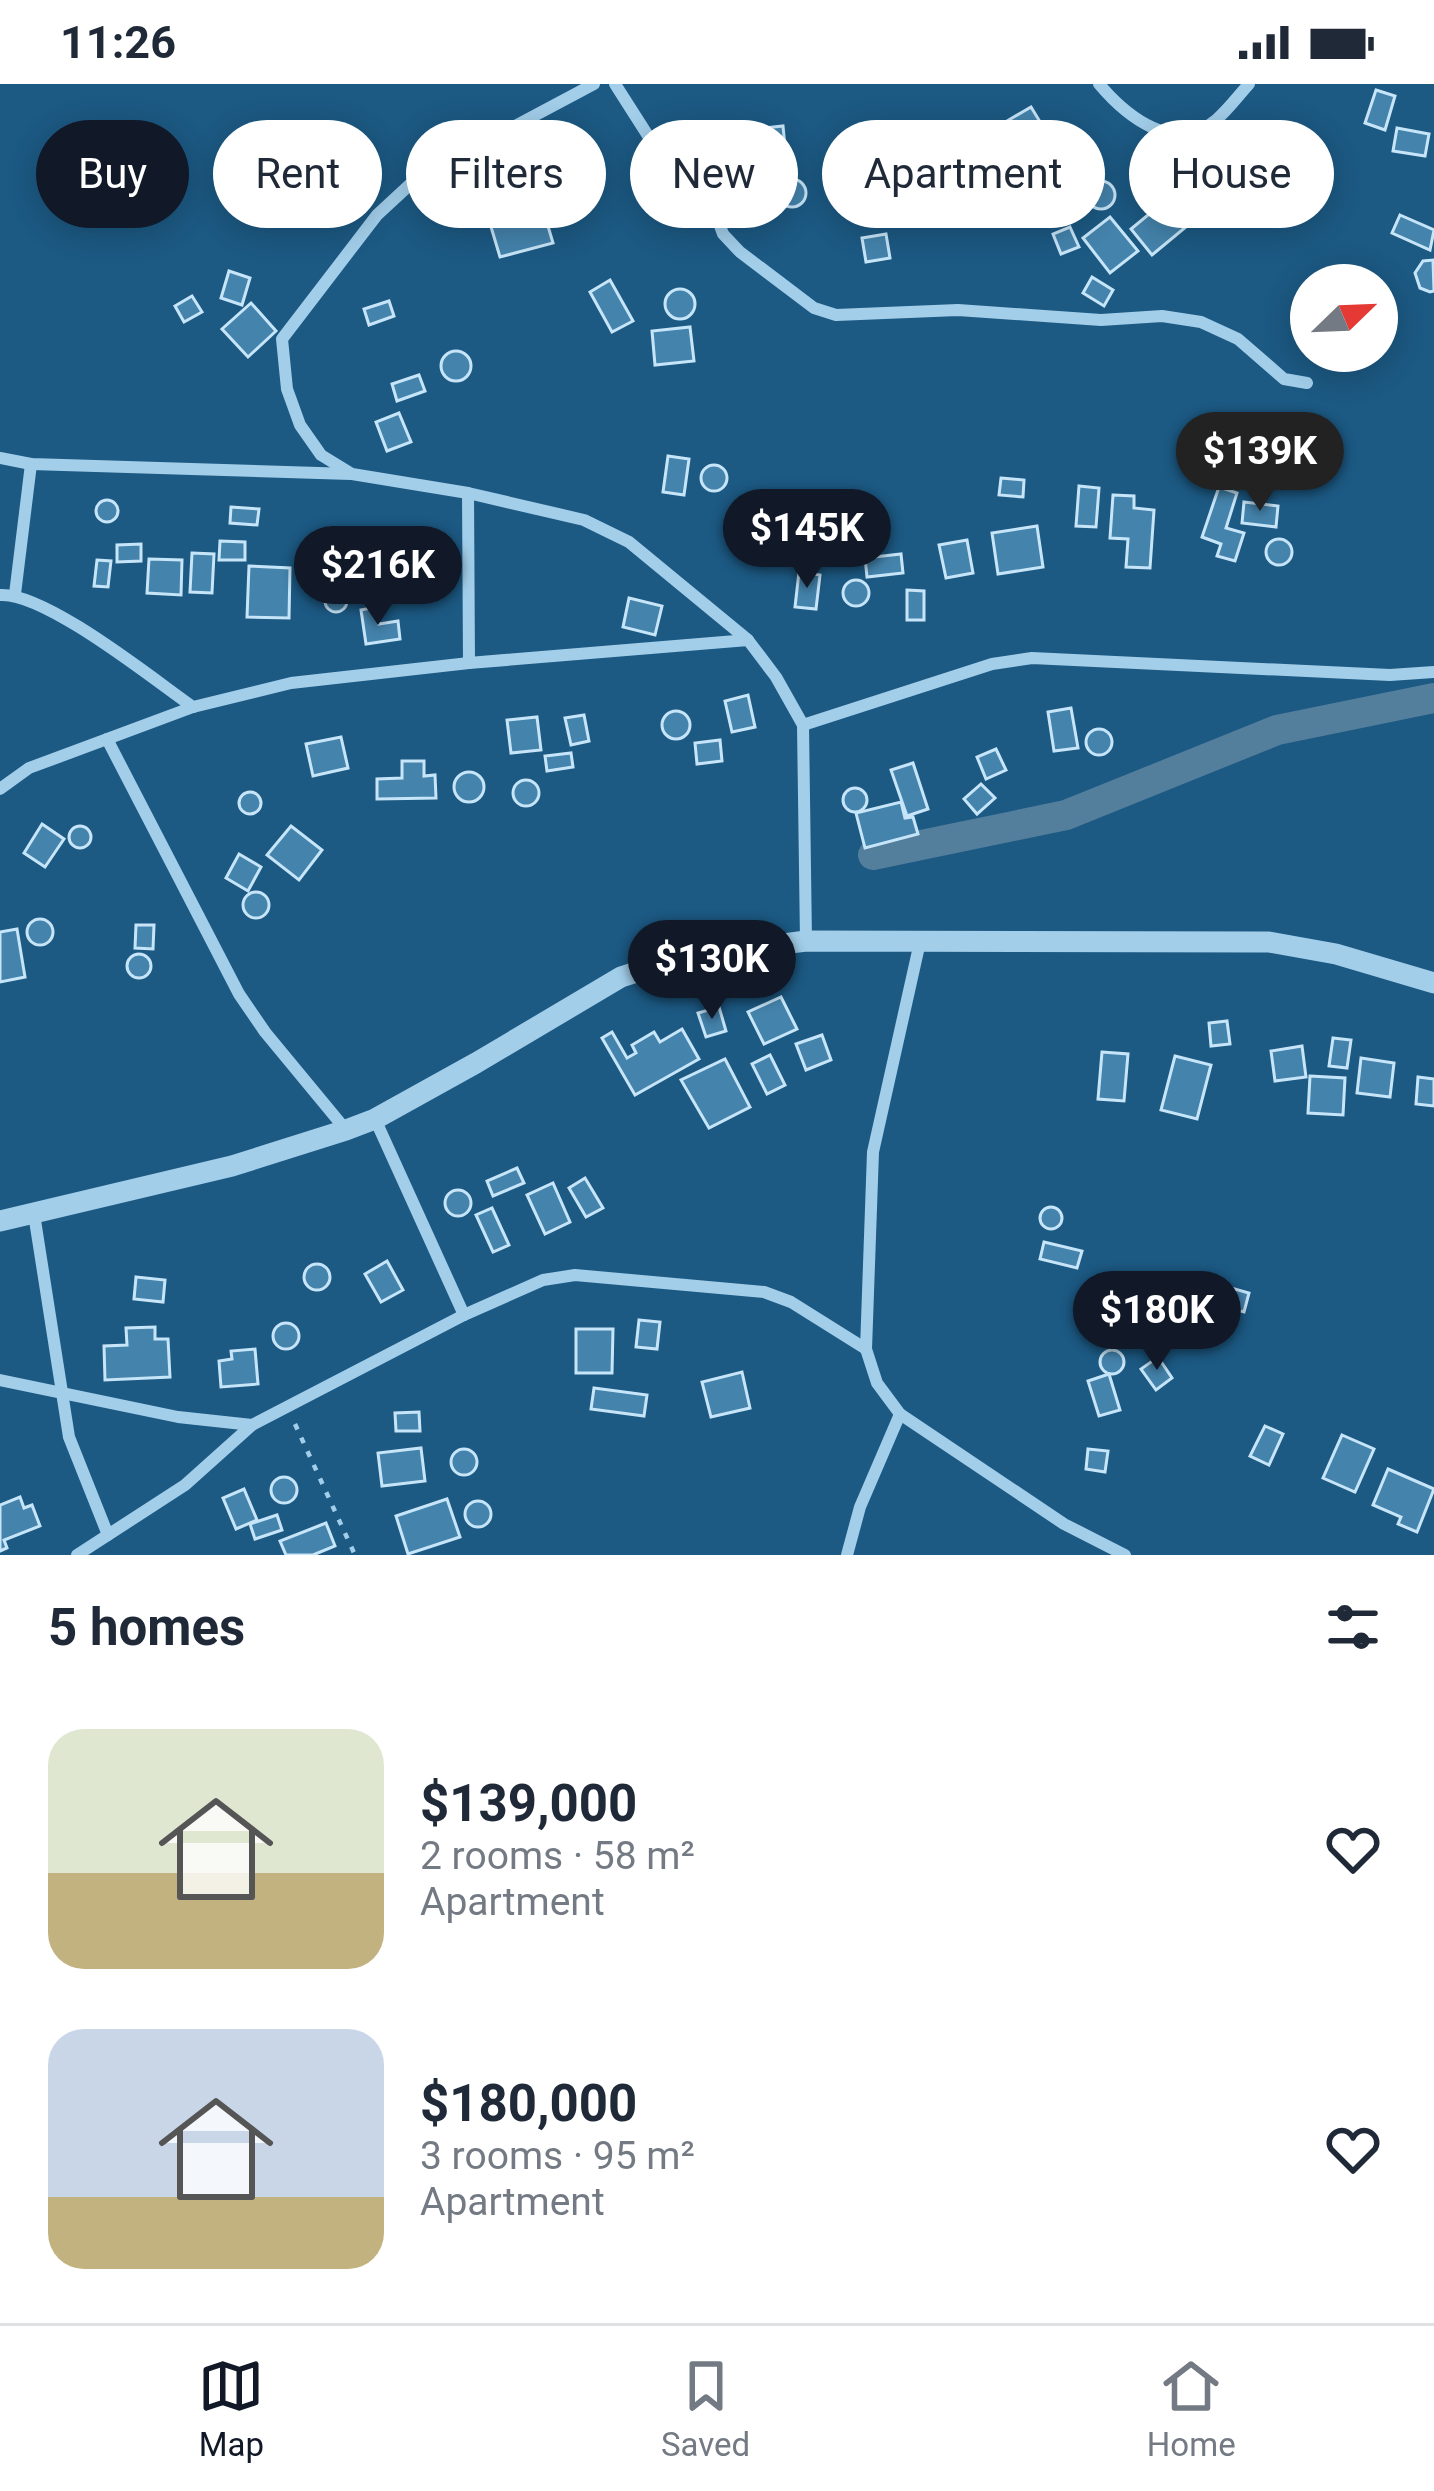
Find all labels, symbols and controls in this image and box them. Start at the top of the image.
text: 11:26 [60,16,176,69]
chip: Buy [36,120,189,228]
chip: Rent [213,120,382,228]
chip: Filters [406,120,606,228]
chip: New [630,120,798,228]
chip: Apartment [822,120,1105,228]
chip: House [1129,120,1334,228]
north arrow [1290,264,1398,372]
map controls [1290,264,1398,372]
pin: $139K [1176,412,1344,514]
text: $139K [1203,428,1317,474]
pin: $145K [723,489,891,591]
text: $145K [750,505,864,551]
pin: $216K [294,526,462,628]
text: $216K [321,542,435,588]
pin: $130K [628,920,796,1022]
text: $130K [655,936,769,982]
pin: $180K [1073,1271,1241,1373]
text: $180K [1100,1287,1214,1333]
icon: filters [1320,1594,1386,1660]
text: 5 homes [48,1598,245,1657]
text: $139,000 [420,1774,637,1833]
icon: home [144,1777,288,1921]
icon: heart [1320,1816,1386,1882]
text: 2 rooms · 58 m² [420,1833,695,1879]
text: Apartment [420,1879,605,1925]
text: $180,000 [420,2074,637,2133]
icon: home [144,2077,288,2221]
icon: heart [1320,2116,1386,2182]
text: 3 rooms · 95 m² [420,2133,695,2179]
text: Apartment [420,2179,605,2225]
tab: Map [198,2353,264,2464]
tab: Saved [661,2353,750,2464]
tab: Home [1147,2353,1236,2464]

